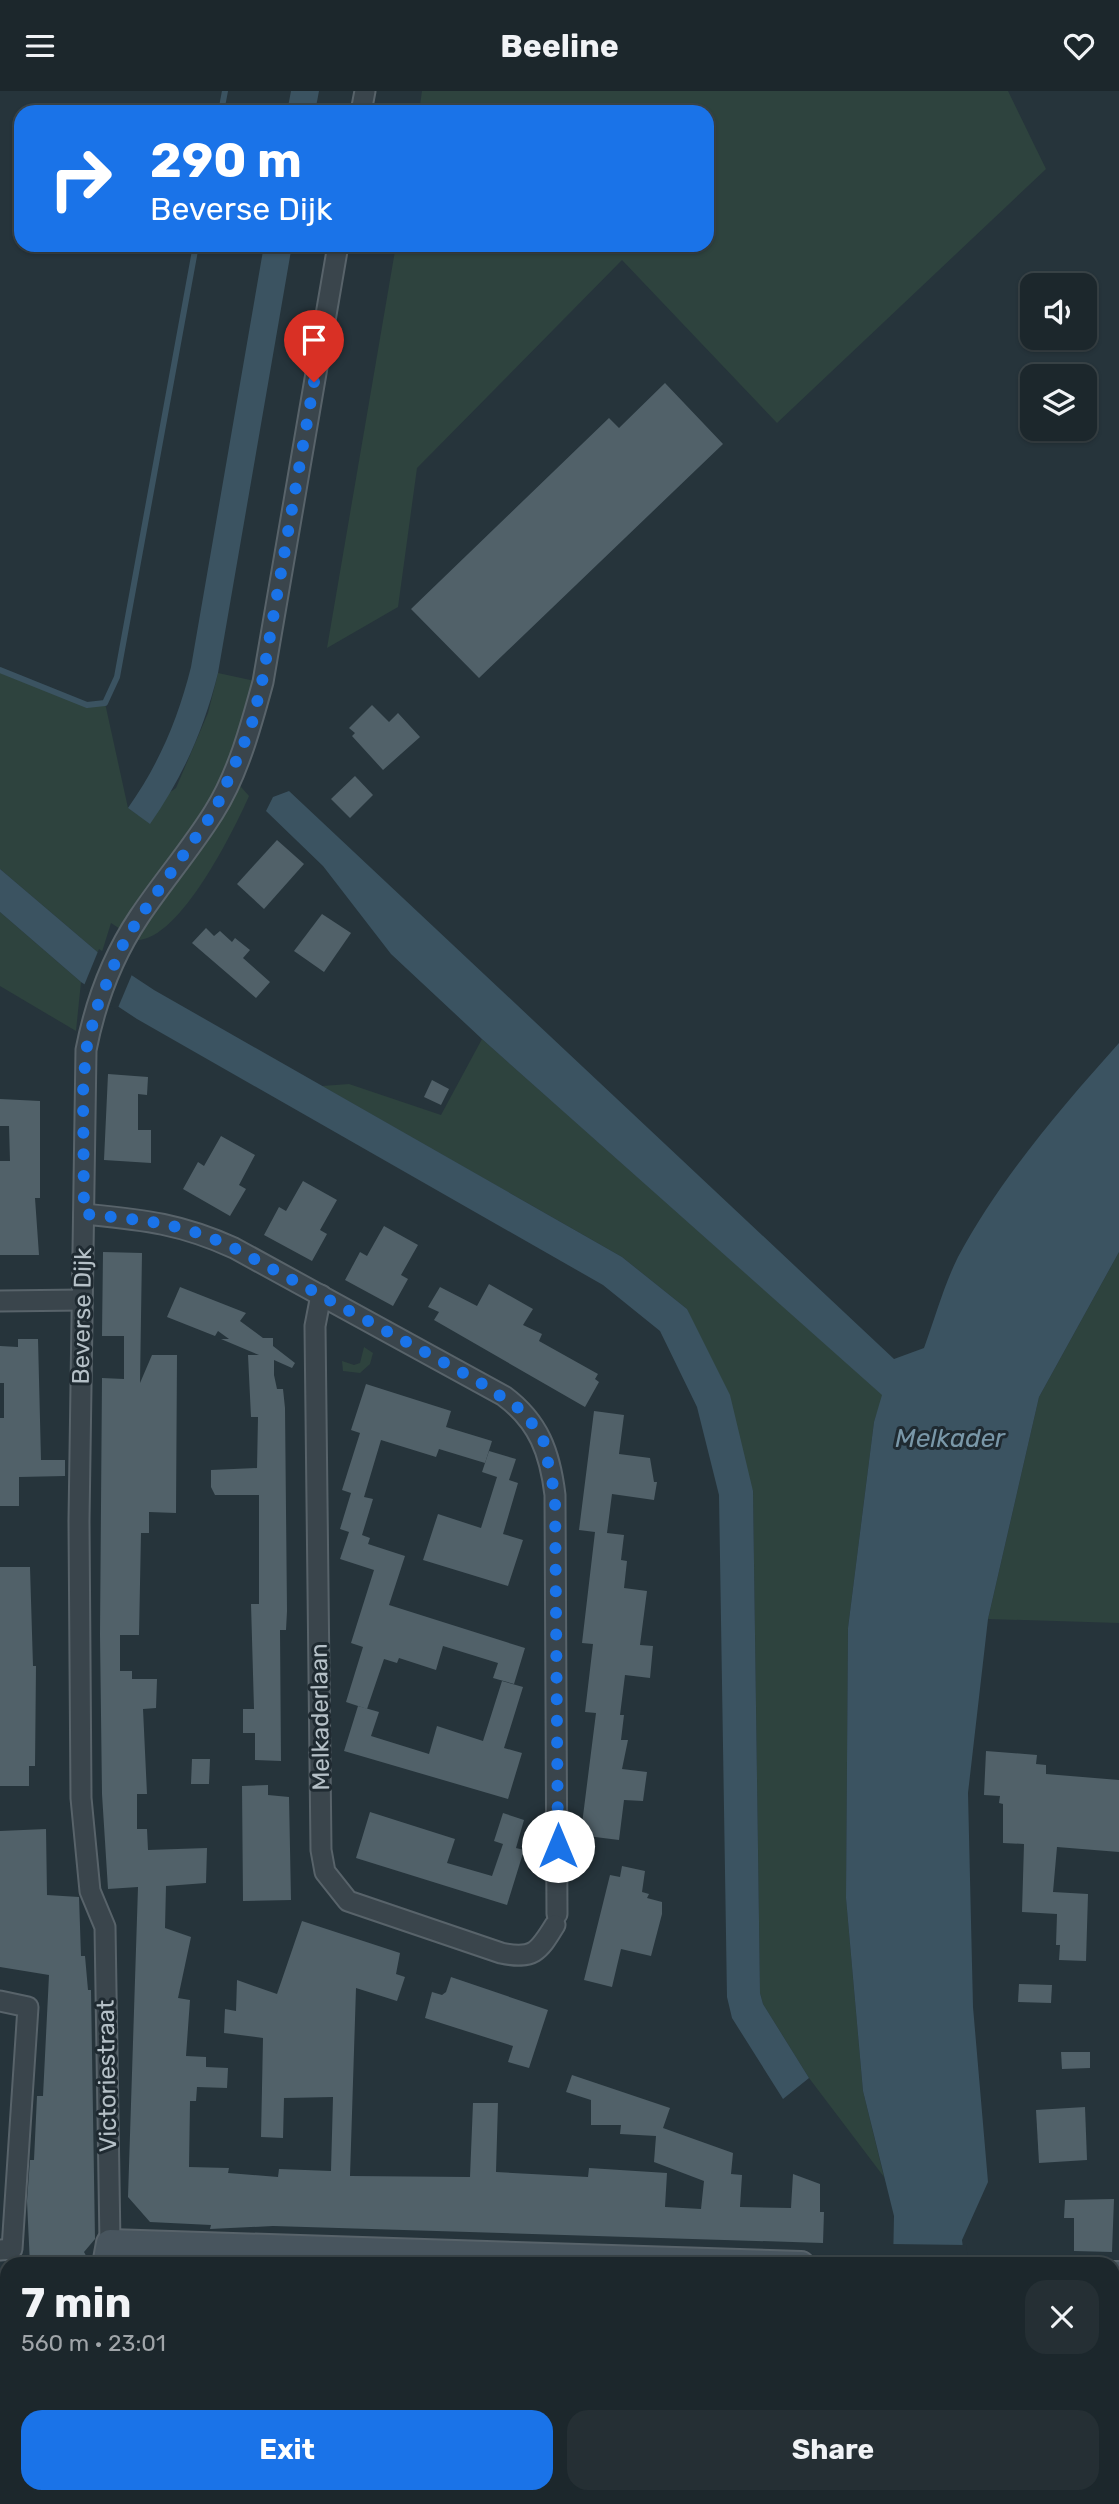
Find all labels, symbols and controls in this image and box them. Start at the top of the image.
icon: menu [21,27,59,65]
text: Beeline [500,27,619,65]
icon: heart [1060,27,1098,65]
text: 290 m [150,131,302,189]
icon: right [35,133,126,224]
text: Beverse Dijk [150,190,332,228]
map controls [1020,273,1097,441]
button: sound [1020,273,1097,350]
pin [284,310,344,382]
icon: arrive [295,321,333,359]
button: layers [1020,364,1097,441]
street label: Beverse Dijk [67,1247,97,1385]
water label: Melkader [895,1423,1006,1454]
street label: Melkaderlaan [305,1643,335,1791]
position arrow [521,1809,595,1883]
street label: Victoriestraat [92,2000,122,2152]
text: 7 min [21,2278,132,2328]
button: close [1025,2280,1099,2354]
text: 560 m · 23:01 [21,2329,166,2357]
button: Exit [21,2410,553,2490]
button: Share [567,2410,1099,2490]

